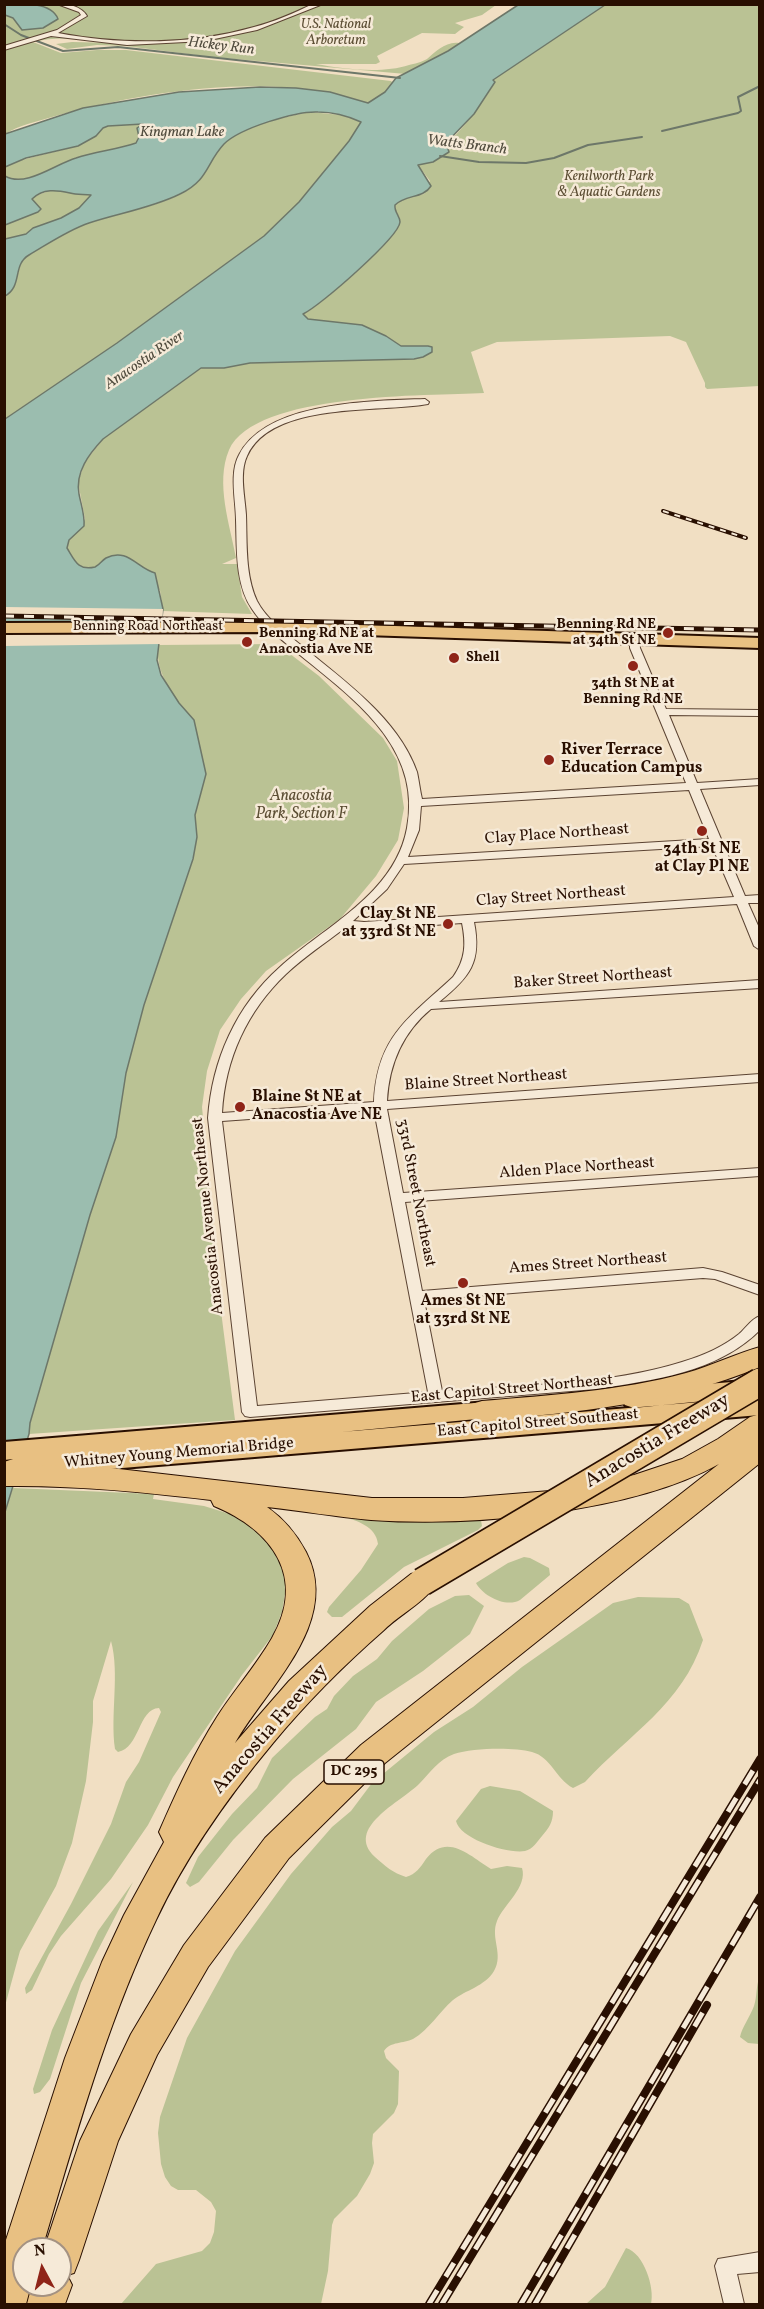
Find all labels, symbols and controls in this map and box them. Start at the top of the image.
park label: U.S. National Arboretum [301,17,371,50]
water label: Hickey Run [187,34,255,60]
water label: Kingman Lake [140,124,224,142]
water label: Watts Branch [426,132,508,160]
park label: Kenilworth Park & Aquatic Gardens [557,169,661,202]
water label: Anacostia River [102,328,188,394]
place label: Benning Rd NE at 34th St NE [557,617,656,650]
street label: Benning Road Northeast [73,619,223,635]
place label: Benning Rd NE at Anacostia Ave NE [259,626,374,658]
marker: Benning Rd NE at 34th St NE [661,626,675,640]
marker: Benning Rd NE at Anacostia Ave NE [240,635,254,649]
place label: Shell [466,650,499,666]
marker: Shell [447,651,461,665]
marker: 34th St NE at Benning Rd NE [626,659,640,673]
place label: 34th St NE at Benning Rd NE [583,676,683,708]
place label: River Terrace Education Campus [561,741,702,779]
marker: River Terrace Education Campus [542,753,556,767]
park label: Anacostia Park, Section F [255,787,347,825]
street label: Clay Place Northeast [484,820,630,850]
marker: 34th St NE at Clay Pl NE [695,824,709,838]
place label: 34th St NE at Clay Pl NE [655,840,749,878]
street label: Clay Street Northeast [476,882,626,912]
place label: Clay St NE at 33rd St NE [342,905,436,943]
marker: Clay St NE at 33rd St NE [441,917,455,931]
street label: Baker Street Northeast [513,964,673,994]
street label: Blaine Street Northeast [404,1066,568,1096]
place label: Blaine St NE at Anacostia Ave NE [252,1088,382,1126]
marker: Blaine St NE at Anacostia Ave NE [233,1100,247,1114]
street label: Anacostia Avenue Northeast [189,1116,229,1316]
street label: 33rd Street Northeast [391,1117,439,1269]
street label: Alden Place Northeast [499,1154,655,1184]
street label: Ames Street Northeast [508,1249,668,1279]
marker: Ames St NE at 33rd St NE [456,1276,470,1290]
place label: Ames St NE at 33rd St NE [416,1292,510,1330]
street label: East Capitol Street Northeast [410,1372,614,1408]
street label: Anacostia Freeway [581,1389,735,1495]
street label: East Capitol Street Southeast [436,1406,640,1442]
street label: Whitney Young Memorial Bridge [63,1434,295,1474]
street label: Anacostia Freeway [208,1660,334,1800]
road number: DC 295 [324,1760,384,1784]
north arrow [12,2237,72,2297]
text: N [33,2239,47,2263]

